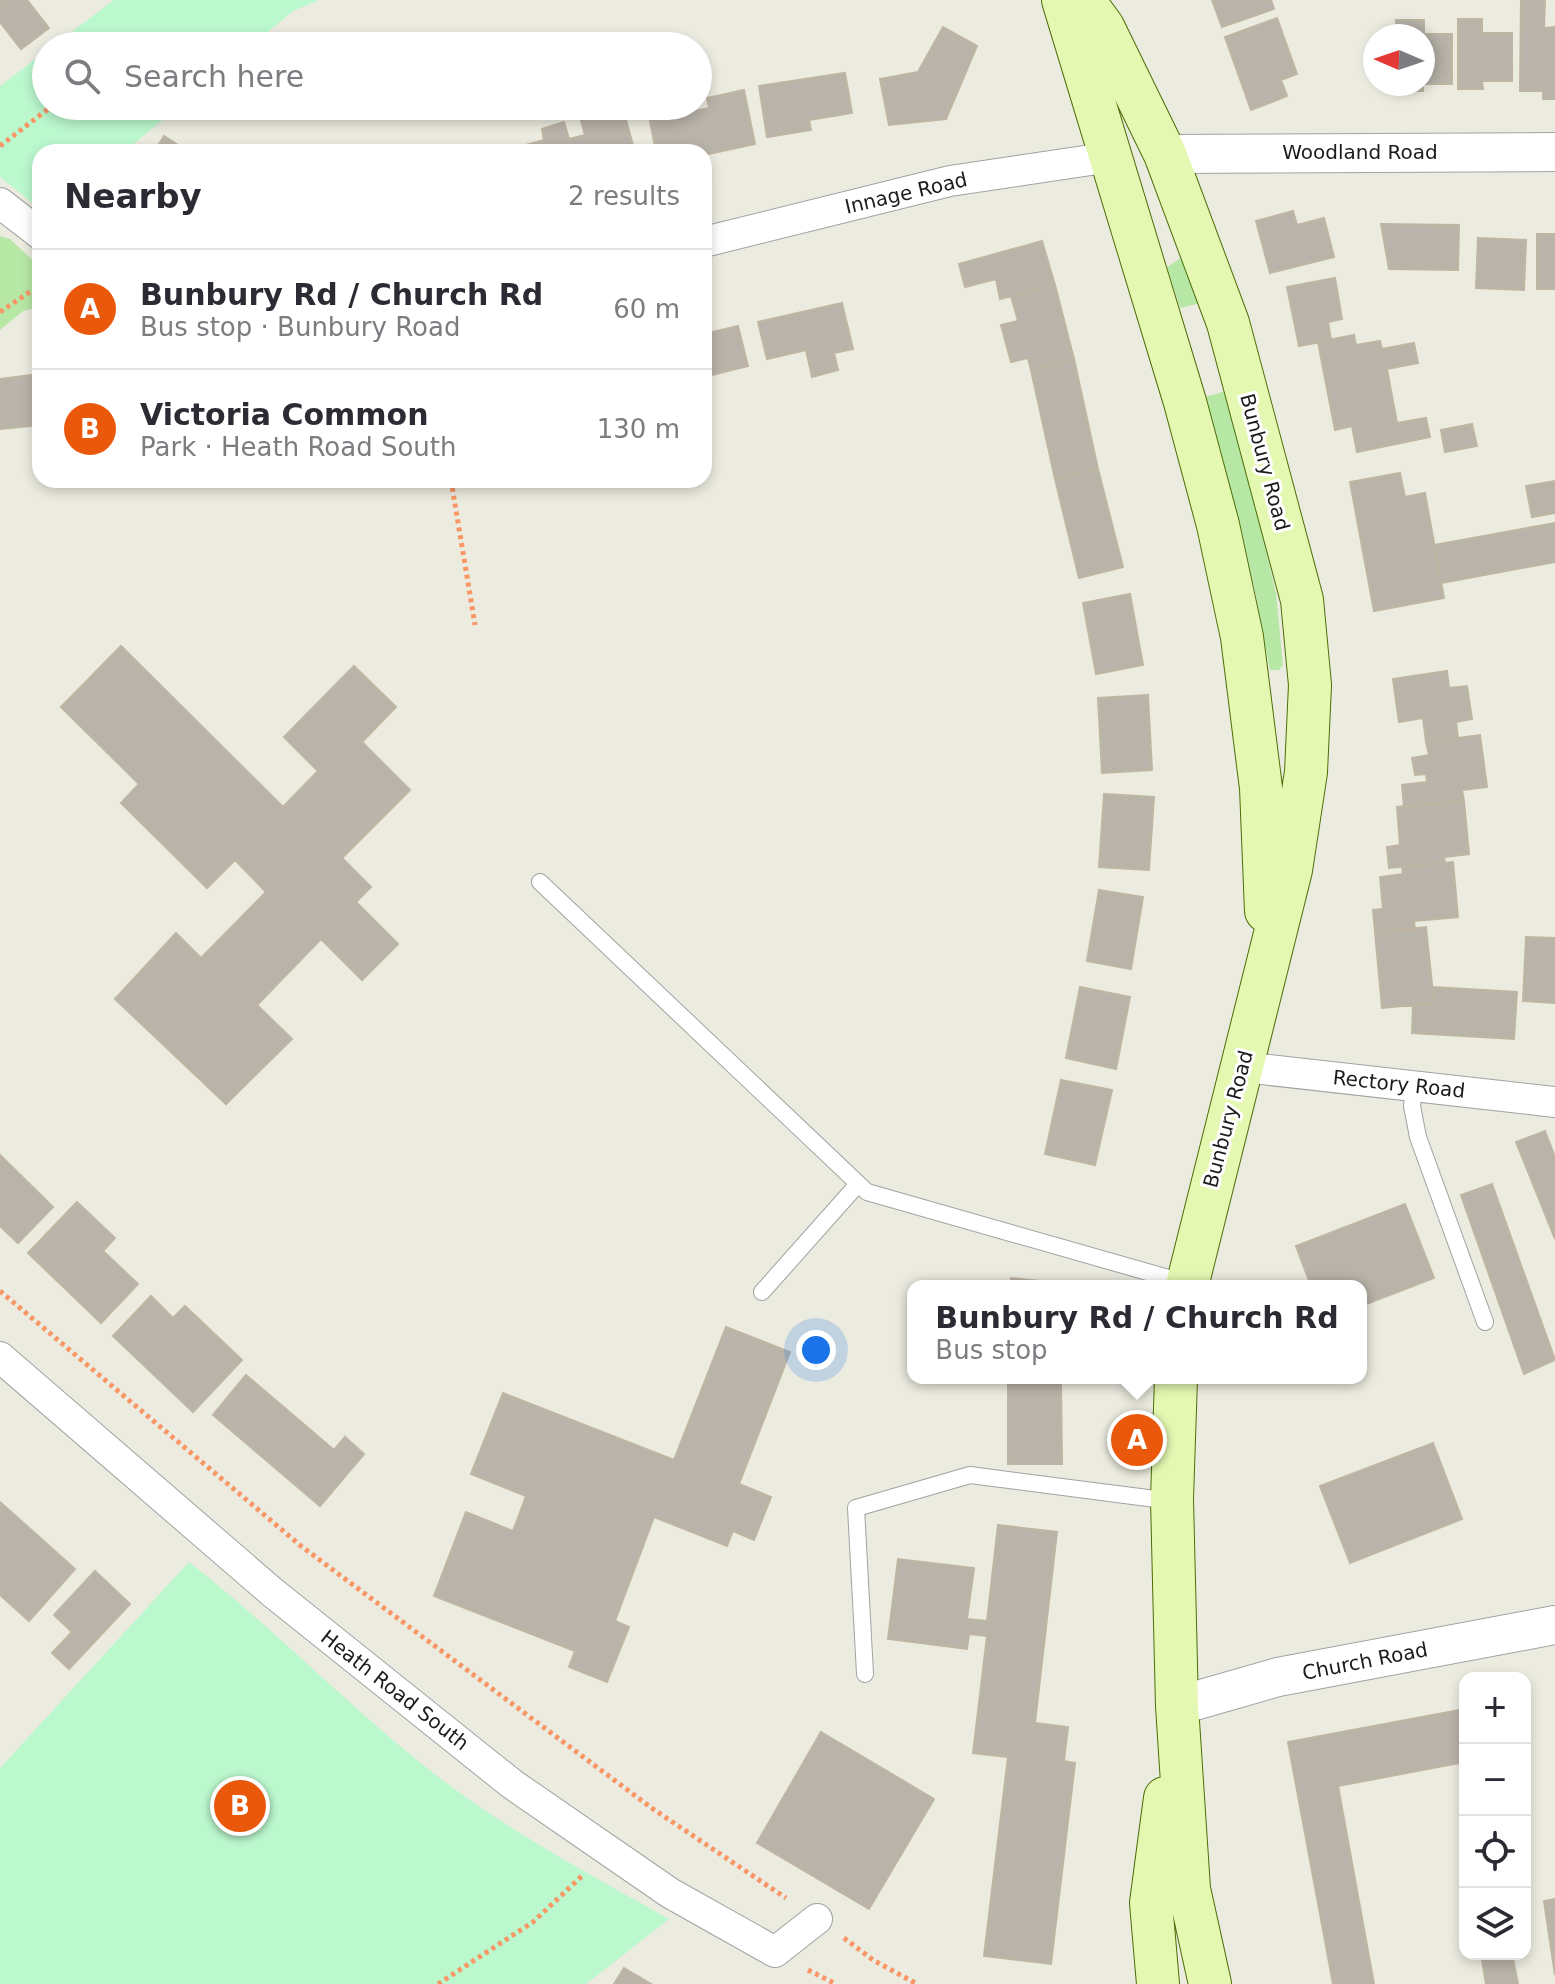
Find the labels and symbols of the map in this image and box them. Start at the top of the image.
north arrow [1363,24,1435,96]
street label: Woodland Road [1282,140,1438,164]
street label: Innage Road [842,167,970,219]
street label: Bunbury Road [1235,391,1295,533]
street label: Bunbury Road [1198,1048,1258,1190]
street label: Rectory Road [1332,1065,1466,1103]
your location [796,1330,836,1370]
pin: A [1111,1410,1163,1470]
street label: Heath Road South [316,1625,474,1755]
street label: Church Road [1300,1637,1430,1685]
pin: B [214,1776,266,1836]

